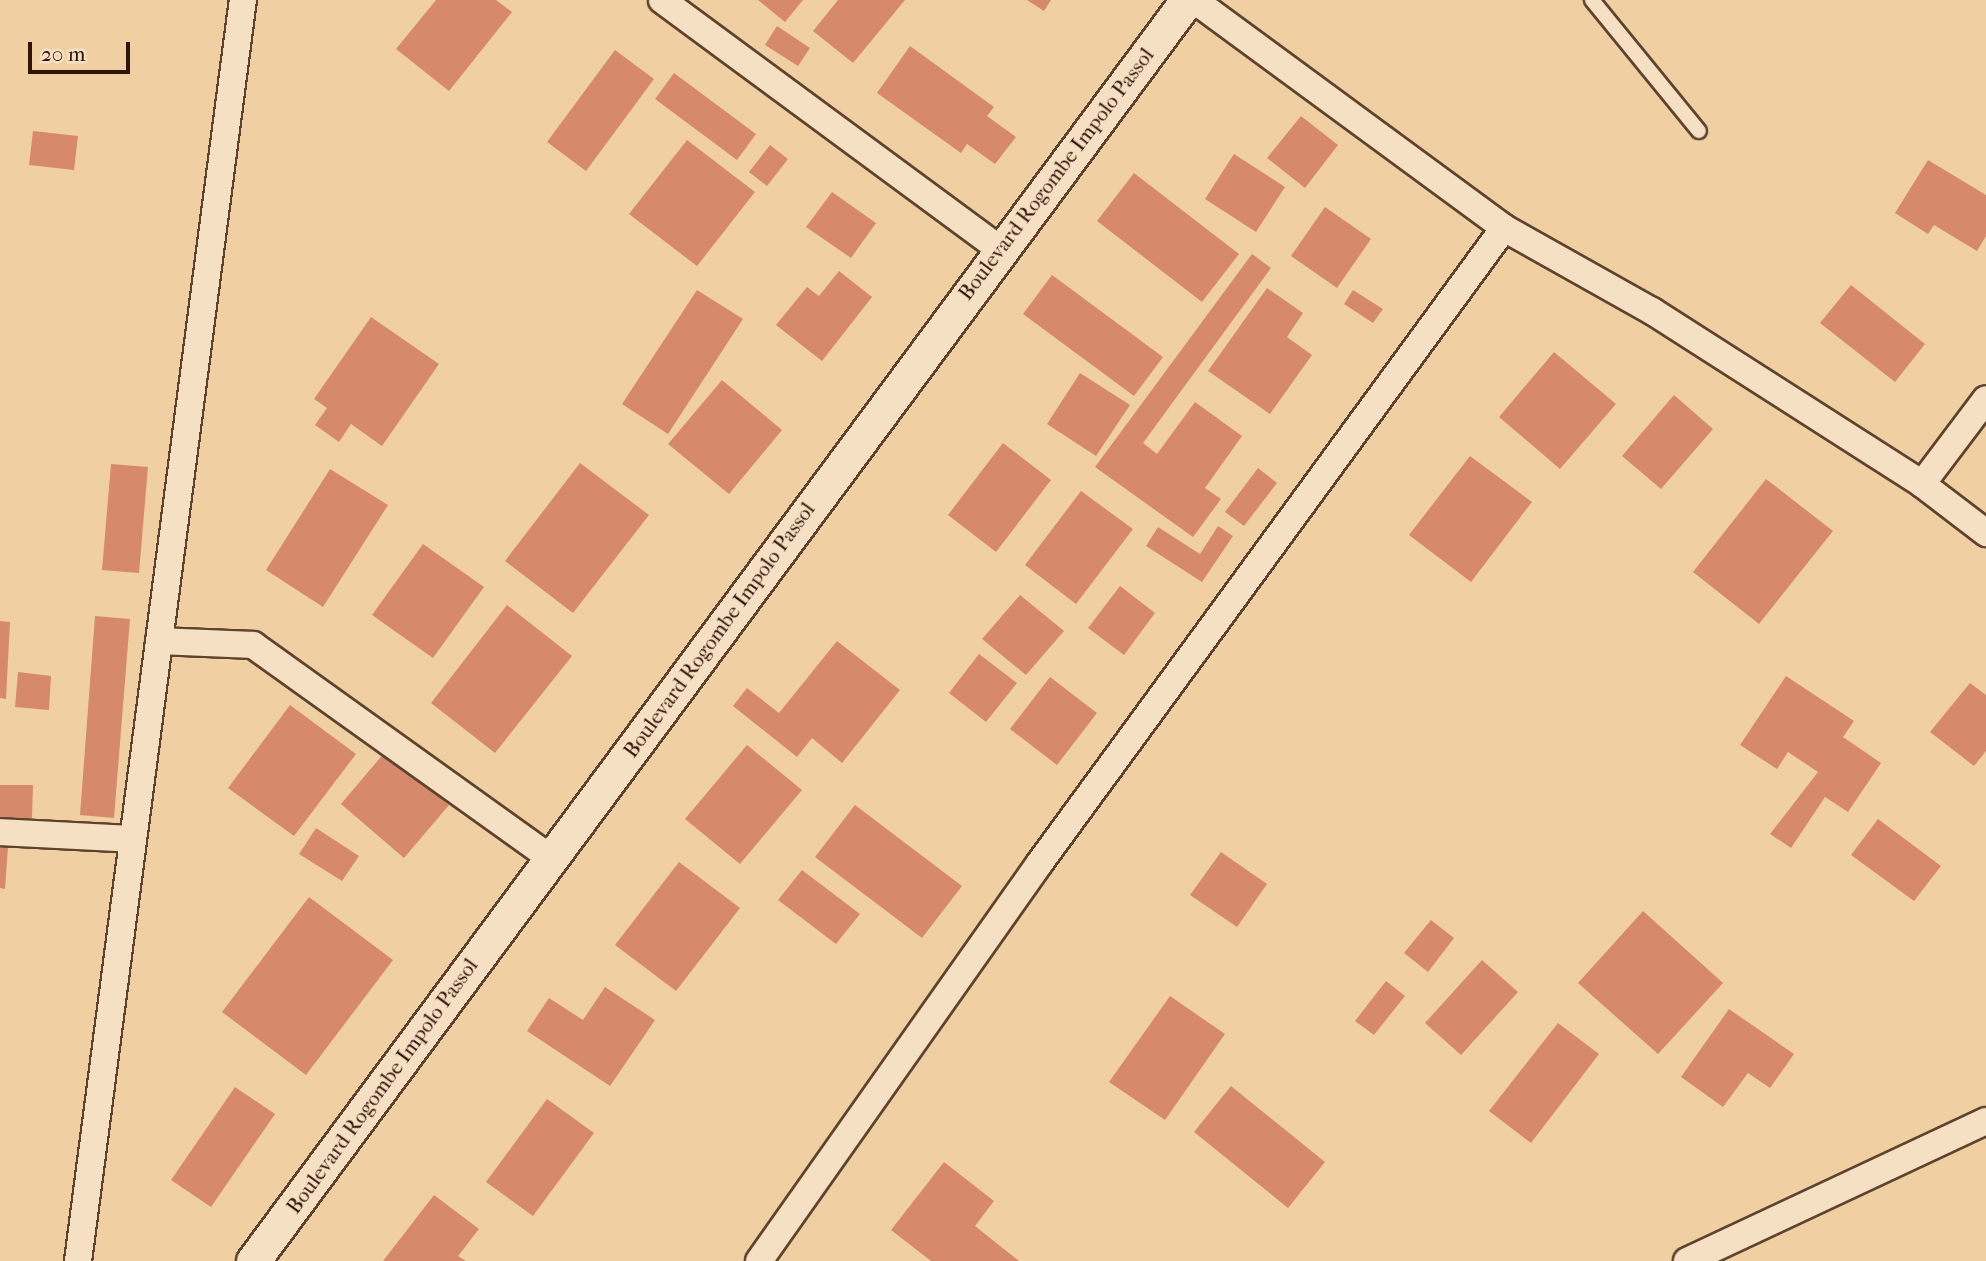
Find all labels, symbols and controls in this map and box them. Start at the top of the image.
scale bar [32,28,133,72]
text: 20 m [41,42,85,66]
street label: Boulevard Rogombe Impolo Passol [953,43,1159,305]
street label: Boulevard Rogombe Impolo Passol [618,497,820,763]
street label: Boulevard Rogombe Impolo Passol [281,953,483,1219]

